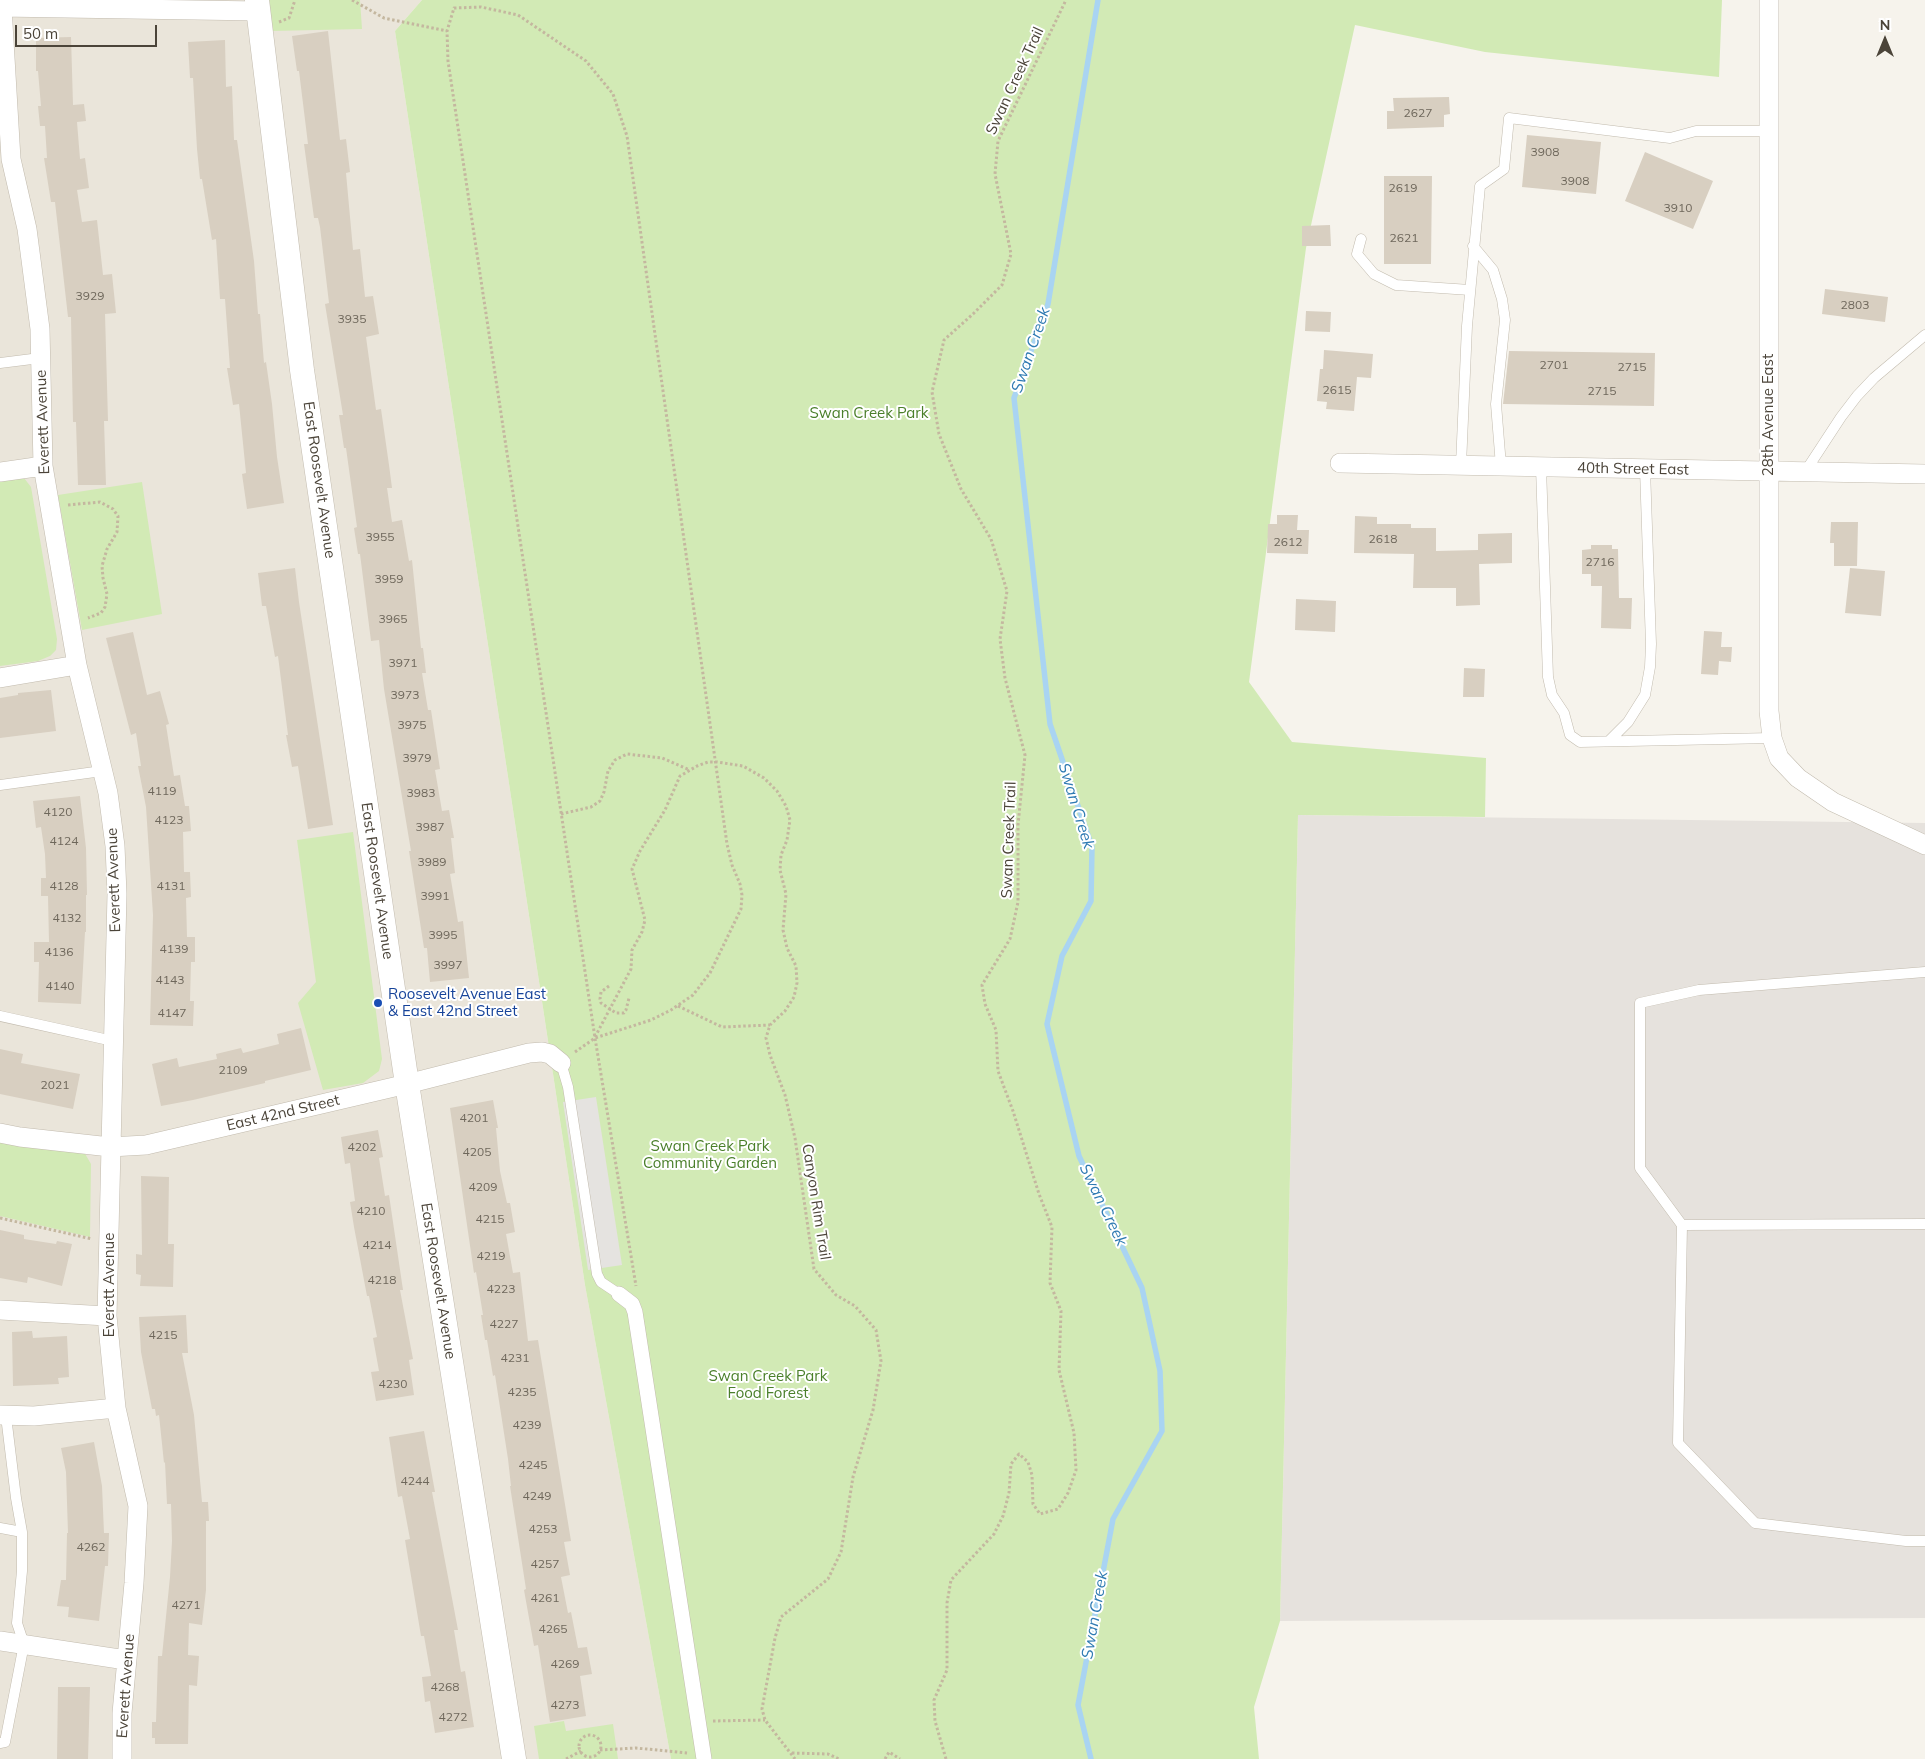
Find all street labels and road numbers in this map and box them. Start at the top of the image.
street label: Swan Creek Trail [982,24,1048,138]
street label: 28th Avenue East [1759,354,1777,476]
street label: Everett Avenue [32,369,54,475]
street label: East Roosevelt Avenue [299,400,339,560]
street label: 40th Street East [1577,459,1689,479]
street label: Swan Creek Trail [998,781,1020,899]
street label: East Roosevelt Avenue [357,801,397,961]
street label: Everett Avenue [103,827,125,933]
street label: East 42nd Street [225,1091,341,1135]
street label: Canyon Rim Trail [798,1143,834,1261]
street label: East Roosevelt Avenue [417,1202,459,1360]
street label: Everett Avenue [100,1233,118,1337]
street label: Everett Avenue [113,1633,139,1739]

